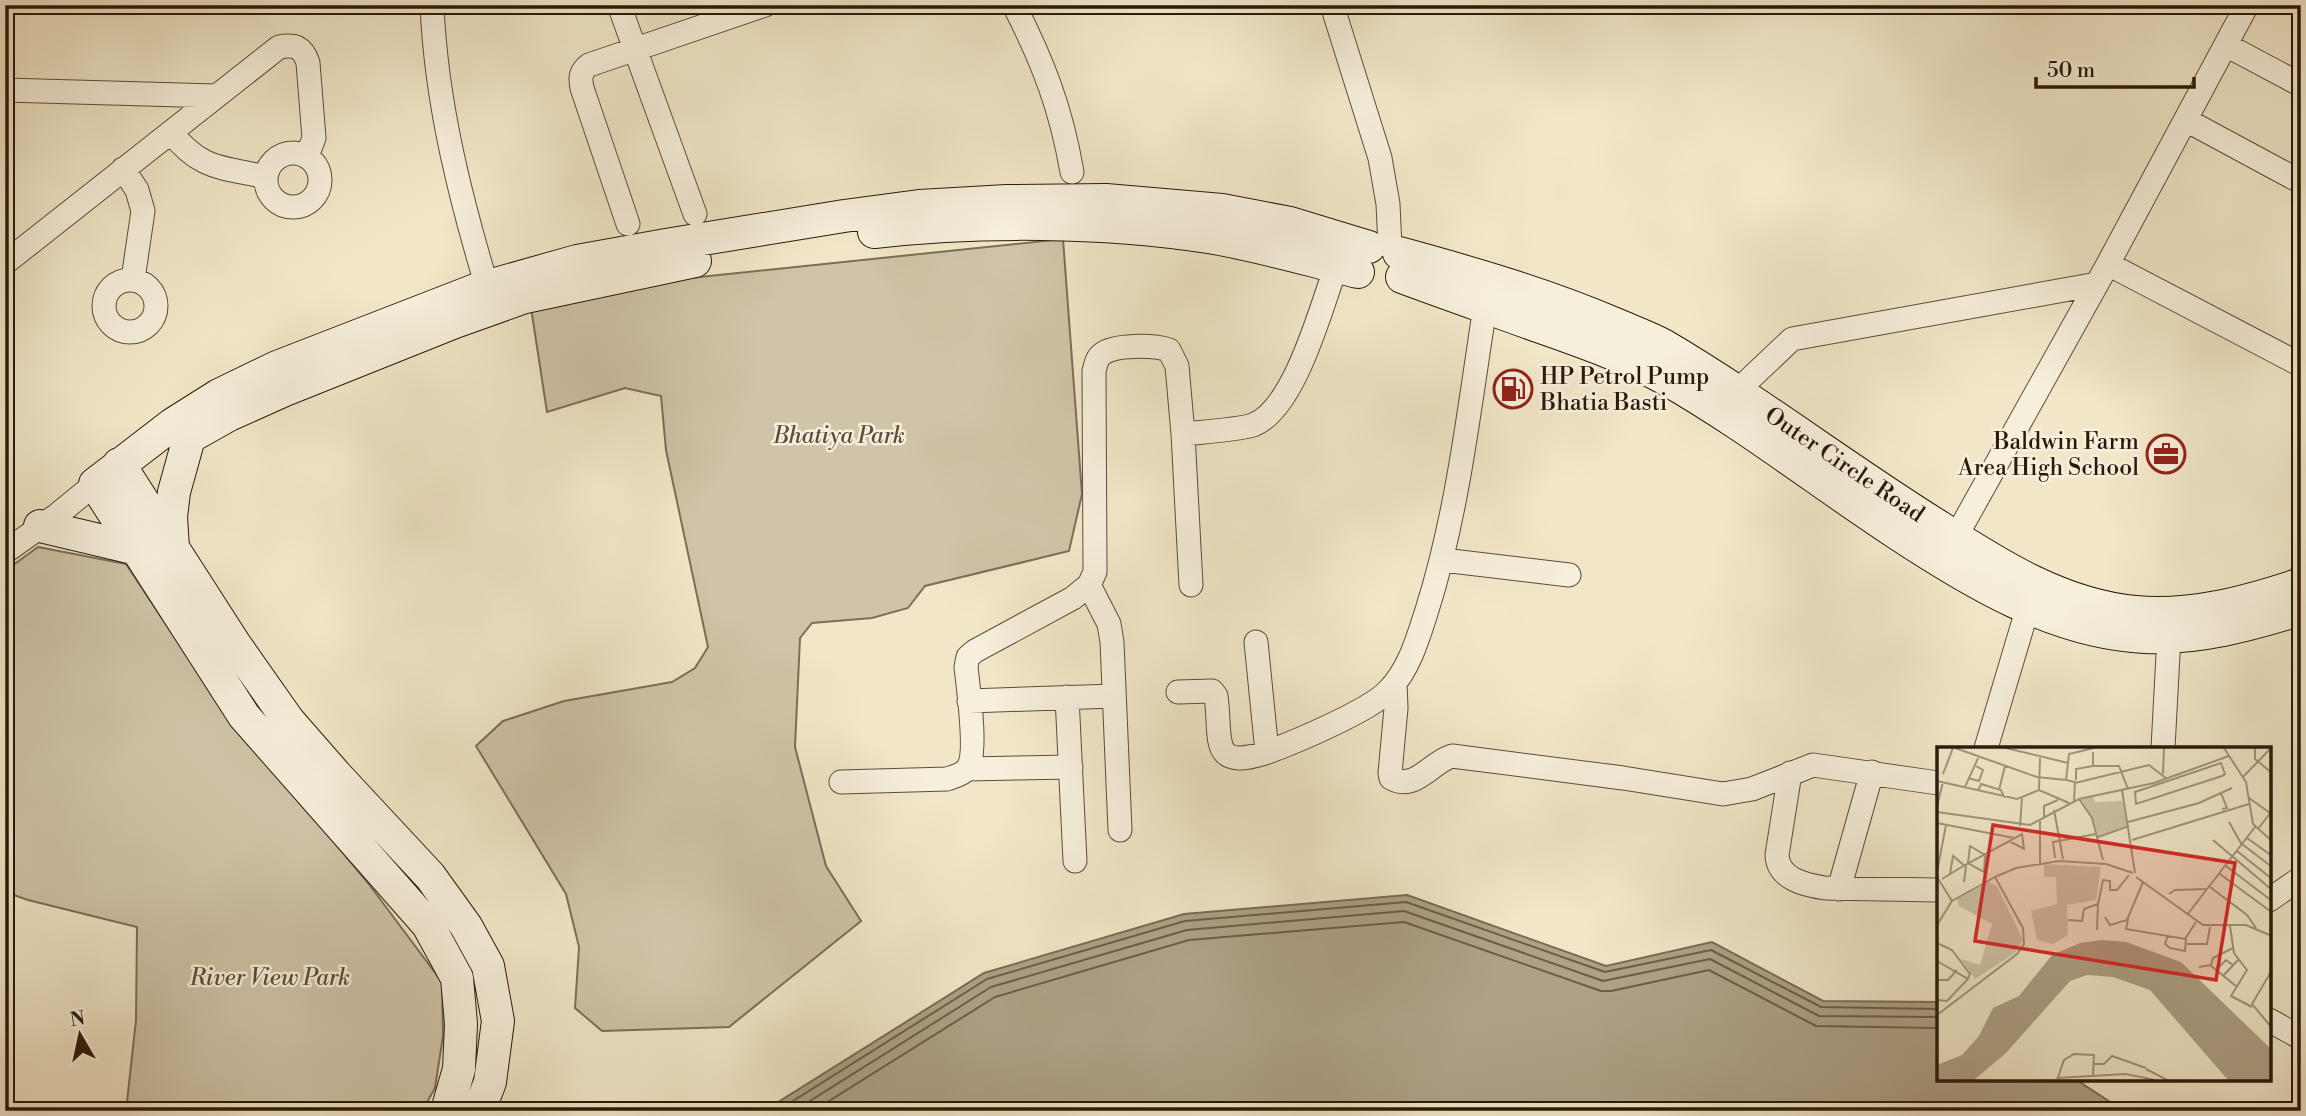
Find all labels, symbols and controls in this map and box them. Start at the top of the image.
scale bar [2036,46,2194,90]
text: 50 m [2047,58,2095,84]
place label: HP Petrol Pump Bhatia Basti [1539,363,1709,417]
fuel station icon: HP Petrol Pump Bhatia Basti [1492,368,1534,410]
street label: Outer Circle Road [1759,401,1930,529]
park label: Bhatiya Park [772,422,905,450]
place label: Baldwin Farm Area High School [1957,428,2139,482]
office icon: Baldwin Farm Area High School [2145,433,2187,475]
inset map [1937,747,2271,1081]
park label: River View Park [189,964,350,992]
north arrow [46,1000,116,1070]
text: N [68,1006,87,1032]

